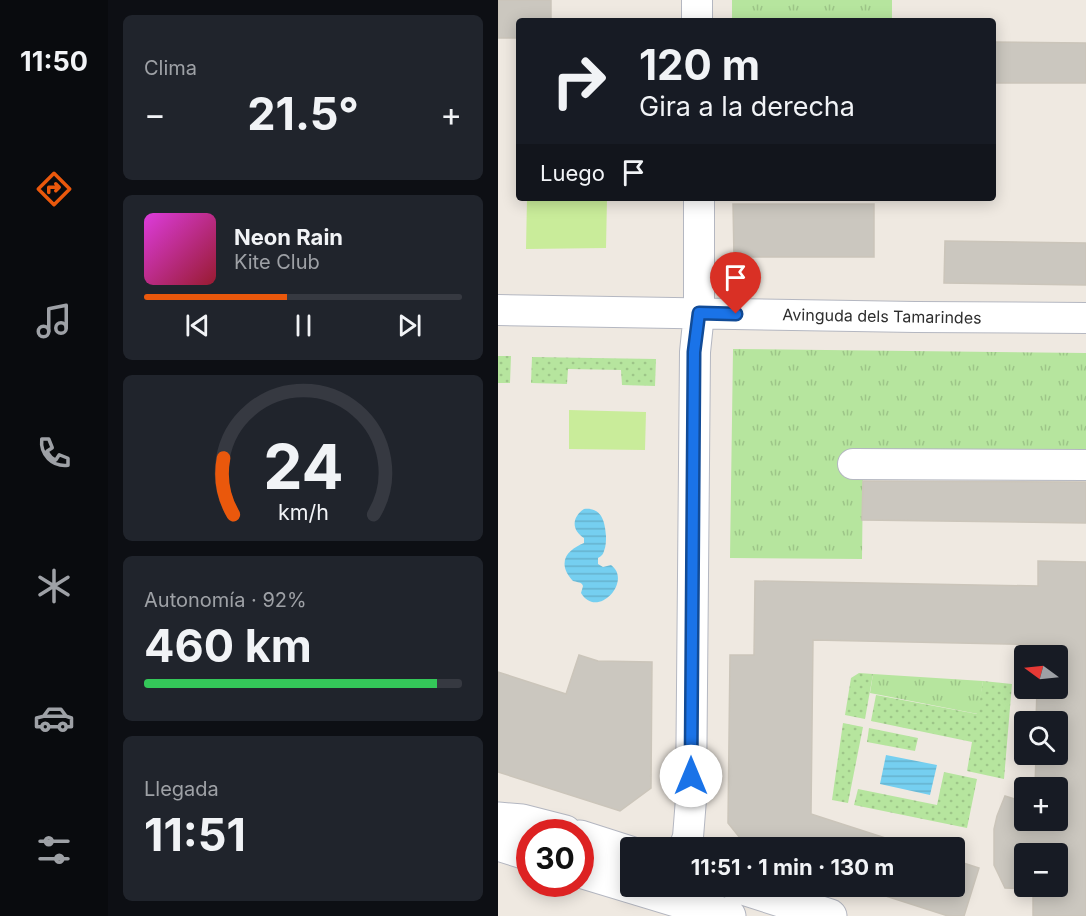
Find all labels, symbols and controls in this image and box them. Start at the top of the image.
text: 120 m [639,39,760,90]
icon: right [540,42,618,120]
text: 11:50 [20,45,88,78]
text: Clima [144,56,197,80]
text: 21.5° [247,86,359,141]
text: Gira a la derecha [639,90,855,123]
text: − [144,94,166,134]
text: + [440,94,462,134]
icon: arrive [617,156,650,189]
text: Luego [540,160,605,186]
icon: directions [33,168,75,210]
text: Neon Rain [234,224,343,250]
text: Kite Club [234,250,320,274]
pin [710,252,761,314]
icon: arrive [719,261,752,294]
icon: music [33,300,75,342]
street label: Avinguda dels Tamarindes [782,304,982,328]
icon: previous [181,309,214,342]
icon: pause [287,309,320,342]
icon: next [393,309,426,342]
text: 24 [263,429,343,504]
icon: phone [33,432,75,474]
text: km/h [278,499,328,525]
icon: climate [33,565,75,607]
text: Autonomía · 92% [144,588,307,612]
text: 460 km [144,618,312,673]
north arrow [1014,645,1068,699]
map controls [1014,645,1068,897]
icon: car [33,697,75,739]
button: search [1014,711,1068,765]
position arrow [659,744,723,808]
text: Llegada [144,777,219,801]
button: + [1014,777,1068,831]
text: 11:51 [144,807,246,862]
speed limit sign: 30 [516,819,594,897]
icon: filters [33,829,75,871]
button: − [1014,843,1068,897]
text: 11:51 · 1 min · 130 m [691,854,894,880]

